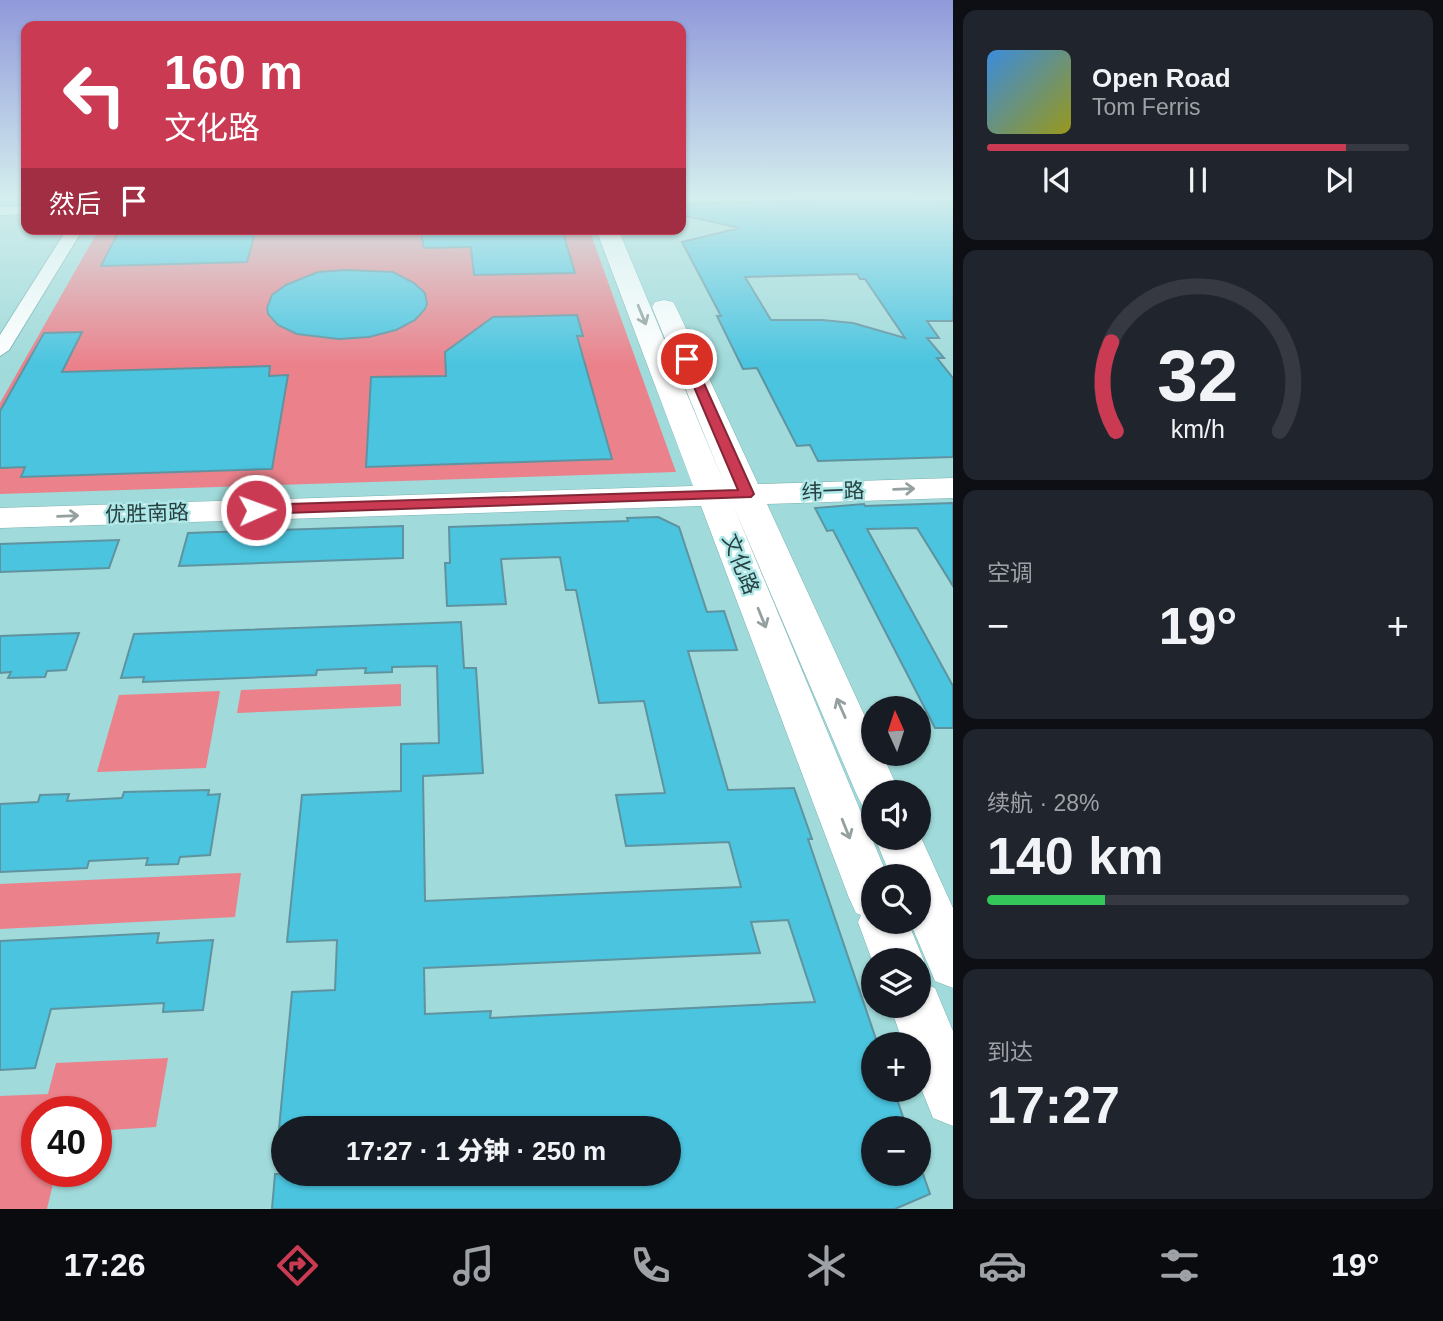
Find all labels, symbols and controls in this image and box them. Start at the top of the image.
text: 160 m [164,45,303,99]
icon: left [49,49,140,140]
text: Open Road [1092,63,1231,93]
text: Tom Ferris [1092,94,1201,120]
text: 文化路 [164,110,260,146]
icon: previous [1038,161,1076,199]
icon: pause [1179,161,1217,199]
icon: next [1320,161,1358,199]
icon: arrive [115,182,153,220]
text: 然后 [49,189,101,219]
one-way arrow [637,304,650,326]
pin [657,329,717,389]
text: 32 [1158,335,1238,416]
icon: arrive [668,340,706,378]
text: km/h [1171,414,1225,442]
position arrow [219,473,293,547]
street label: 纬一路 [801,478,865,504]
one-way arrow [892,483,915,496]
street label: 优胜南路 [105,500,189,526]
one-way arrow [56,509,79,522]
street label: 文化路 [719,530,763,598]
text: 空调 [987,560,1033,586]
text: 19° [1159,597,1237,655]
text: − [987,605,1009,647]
text: + [1387,605,1409,647]
one-way arrow [757,606,770,628]
north arrow [861,696,931,766]
map controls [861,696,931,1186]
one-way arrow [833,698,846,719]
button: sound [861,780,931,850]
text: 续航 · 28% [987,790,1099,816]
one-way arrow [840,818,853,840]
text: 140 km [987,827,1163,885]
button: search [861,864,931,934]
button: layers [861,948,931,1018]
button: + [861,1032,931,1102]
text: 到达 [987,1039,1033,1065]
text: 17:27 [987,1076,1120,1134]
speed limit sign: 40 [21,1096,112,1187]
button: − [861,1116,931,1186]
text: 17:27 · 1 分钟 · 250 m [346,1136,606,1166]
icon: directions [273,1241,322,1290]
icon: music [449,1241,498,1290]
icon: phone [626,1241,675,1290]
icon: climate [802,1241,851,1290]
icon: car [978,1241,1027,1290]
icon: filters [1155,1241,1204,1290]
text: 17:26 [64,1247,146,1283]
text: 19° [1331,1247,1379,1283]

